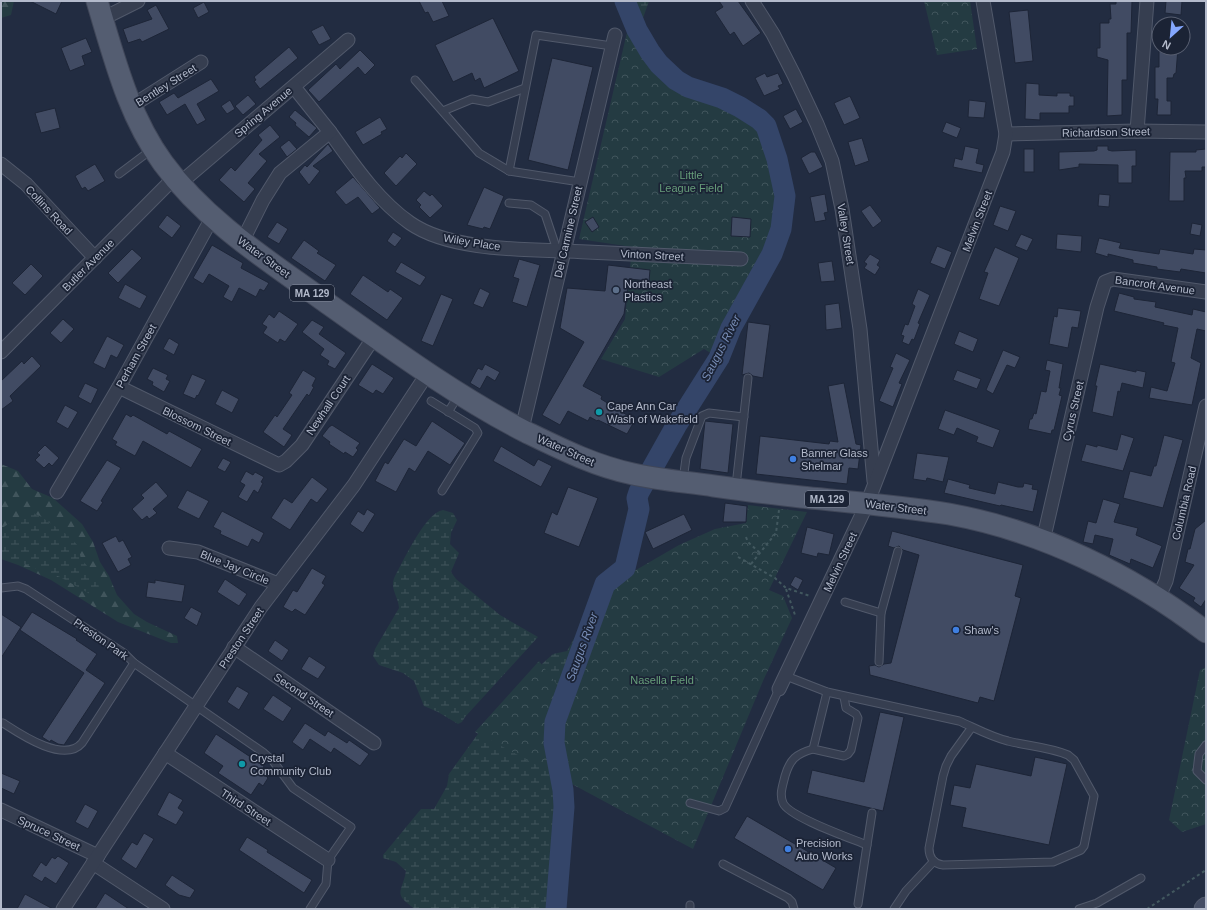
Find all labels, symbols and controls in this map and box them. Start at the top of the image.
north arrow [1151,16,1191,56]
text: N [1160,38,1173,52]
street label: Bentley Street [134,62,198,108]
street label: Spring Avenue [232,84,294,140]
street label: Richardson Street [1062,125,1150,139]
park label: Little League Field [659,169,723,194]
street label: Collins Road [23,183,75,237]
street label: Del Carmine Street [552,185,584,279]
street label: Melvin Street [960,189,994,253]
street label: Valley Street [835,203,857,265]
street label: Wiley Place [443,232,501,252]
street label: Water Street [236,234,292,280]
street label: Butler Avenue [60,237,116,293]
street label: Vinton Street [620,247,684,263]
street label: Bancroft Avenue [1114,273,1196,297]
place label: Northeast Plastics [624,278,672,303]
road number: MA 129 [290,285,334,301]
marker: Northeast Plastics [611,285,621,295]
water label: Saugus River [698,312,744,383]
street label: Perham Street [114,322,158,390]
street label: Newhall Court [304,373,352,437]
street label: Cyrus Street [1060,380,1086,442]
place label: Cape Ann Car Wash of Wakefield [607,400,698,425]
street label: Blossom Street [161,404,233,448]
marker: Cape Ann Car Wash of Wakefield [594,407,604,417]
street label: Water Street [536,432,596,468]
place label: Banner Glass Shelmar [801,447,868,472]
marker: Banner Glass Shelmar [788,454,798,464]
street label: Columbia Road [1170,465,1198,541]
road number: MA 129 [805,491,849,507]
street label: Water Street [865,497,927,517]
street label: Melvin Street [821,530,859,594]
street label: Blue Jay Circle [199,548,271,586]
street label: Preston Street [216,605,266,671]
water label: Saugus River [563,610,601,683]
street label: Preston Park [72,616,131,662]
place label: Shaw's [964,624,1000,636]
marker: Shaw's [951,625,961,635]
street label: Second Street [272,671,336,719]
park label: Nasella Field [630,674,694,686]
place label: Crystal Community Club [250,752,331,777]
marker: Crystal Community Club [237,759,247,769]
street label: Third Street [219,786,273,828]
street label: Spruce Street [16,813,82,853]
place label: Precision Auto Works [796,837,853,862]
marker: Precision Auto Works [783,844,793,854]

